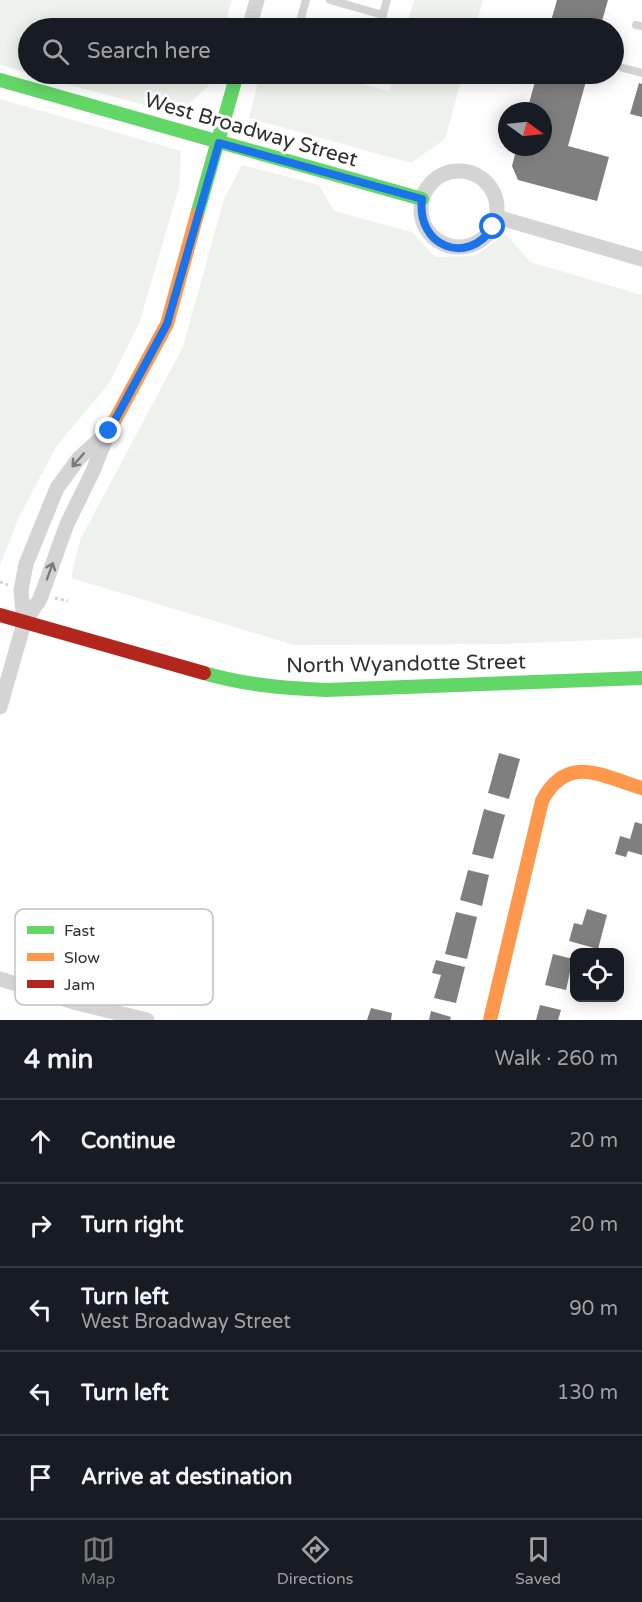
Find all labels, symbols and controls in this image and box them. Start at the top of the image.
search box [18,18,624,84]
icon: search [39,35,72,68]
text: Search here [87,38,211,64]
street label: West Broadway Street [142,88,360,172]
north arrow [498,102,552,156]
route start [479,213,505,239]
route end [95,417,121,443]
one-way arrow [71,452,85,467]
one-way arrow [46,562,57,581]
street label: North Wyandotte Street [286,649,526,679]
legend [15,909,213,1005]
text: Fast [64,921,95,941]
text: Slow [64,948,100,968]
map controls [570,948,624,1002]
button: locate [570,948,624,1002]
text: Jam [64,975,95,995]
text: 4 min [24,1044,93,1075]
text: Walk · 260 m [495,1047,618,1071]
icon: ahead [24,1125,57,1158]
text: Continue [81,1128,176,1154]
text: 20 m [569,1129,618,1153]
icon: right [24,1209,57,1242]
text: Turn right [81,1212,183,1238]
text: 20 m [569,1213,618,1237]
text: Turn left [81,1284,169,1310]
icon: left [24,1293,57,1326]
text: 90 m [569,1297,618,1321]
text: West Broadway Street [81,1310,291,1334]
icon: left [24,1377,57,1410]
text: Turn left [81,1380,169,1406]
text: 130 m [557,1381,618,1405]
icon: arrive [24,1461,57,1494]
text: Arrive at destination [81,1464,292,1490]
tab: Map [81,1533,115,1589]
tab: Directions [277,1533,353,1589]
tab: Saved [515,1533,561,1589]

